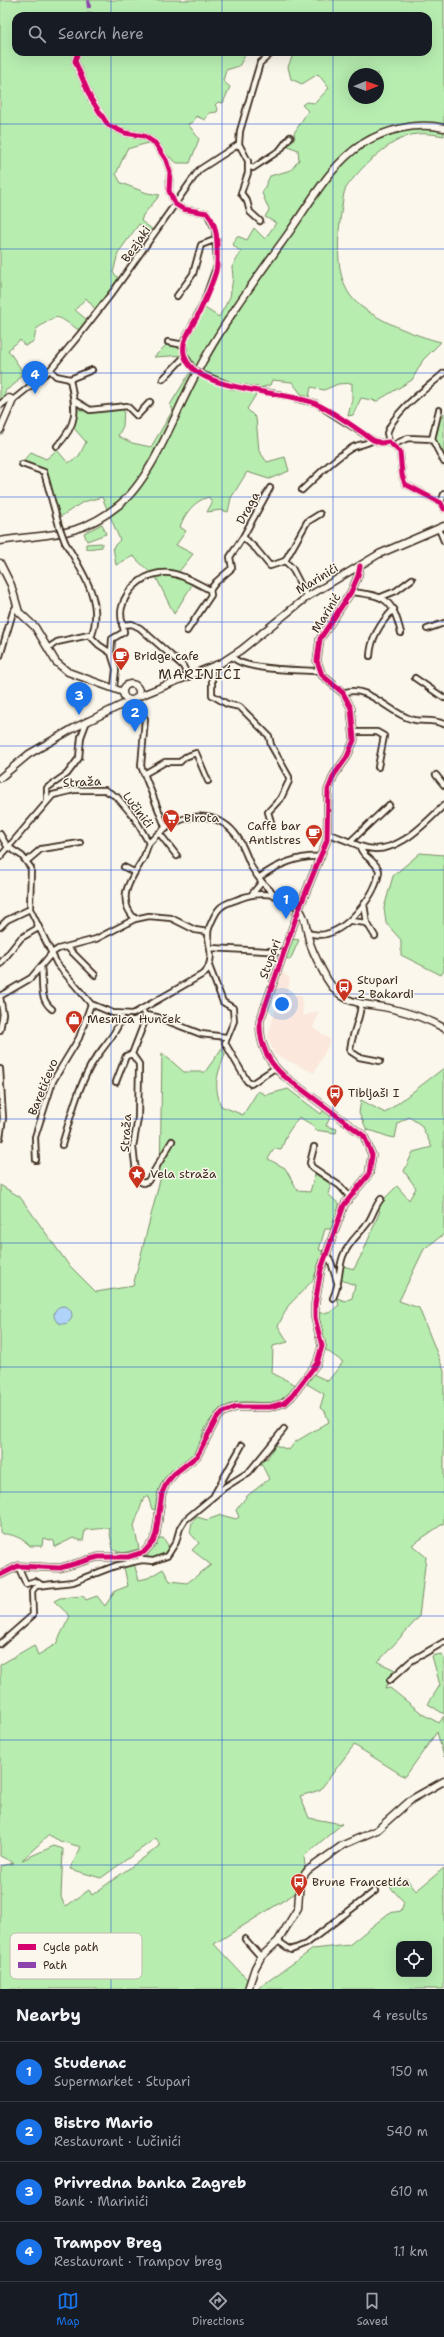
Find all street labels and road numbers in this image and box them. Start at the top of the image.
street label: Bezjaki [118,223,154,265]
street label: Draga [233,488,264,527]
street label: Marinići [293,560,341,598]
street label: Marinić [308,590,344,636]
street label: Straža [62,773,102,791]
street label: Lučinići [119,789,157,831]
street label: Stupari [255,937,285,981]
street label: Baretićevo [24,1056,62,1118]
street label: Straža [117,1113,135,1153]

